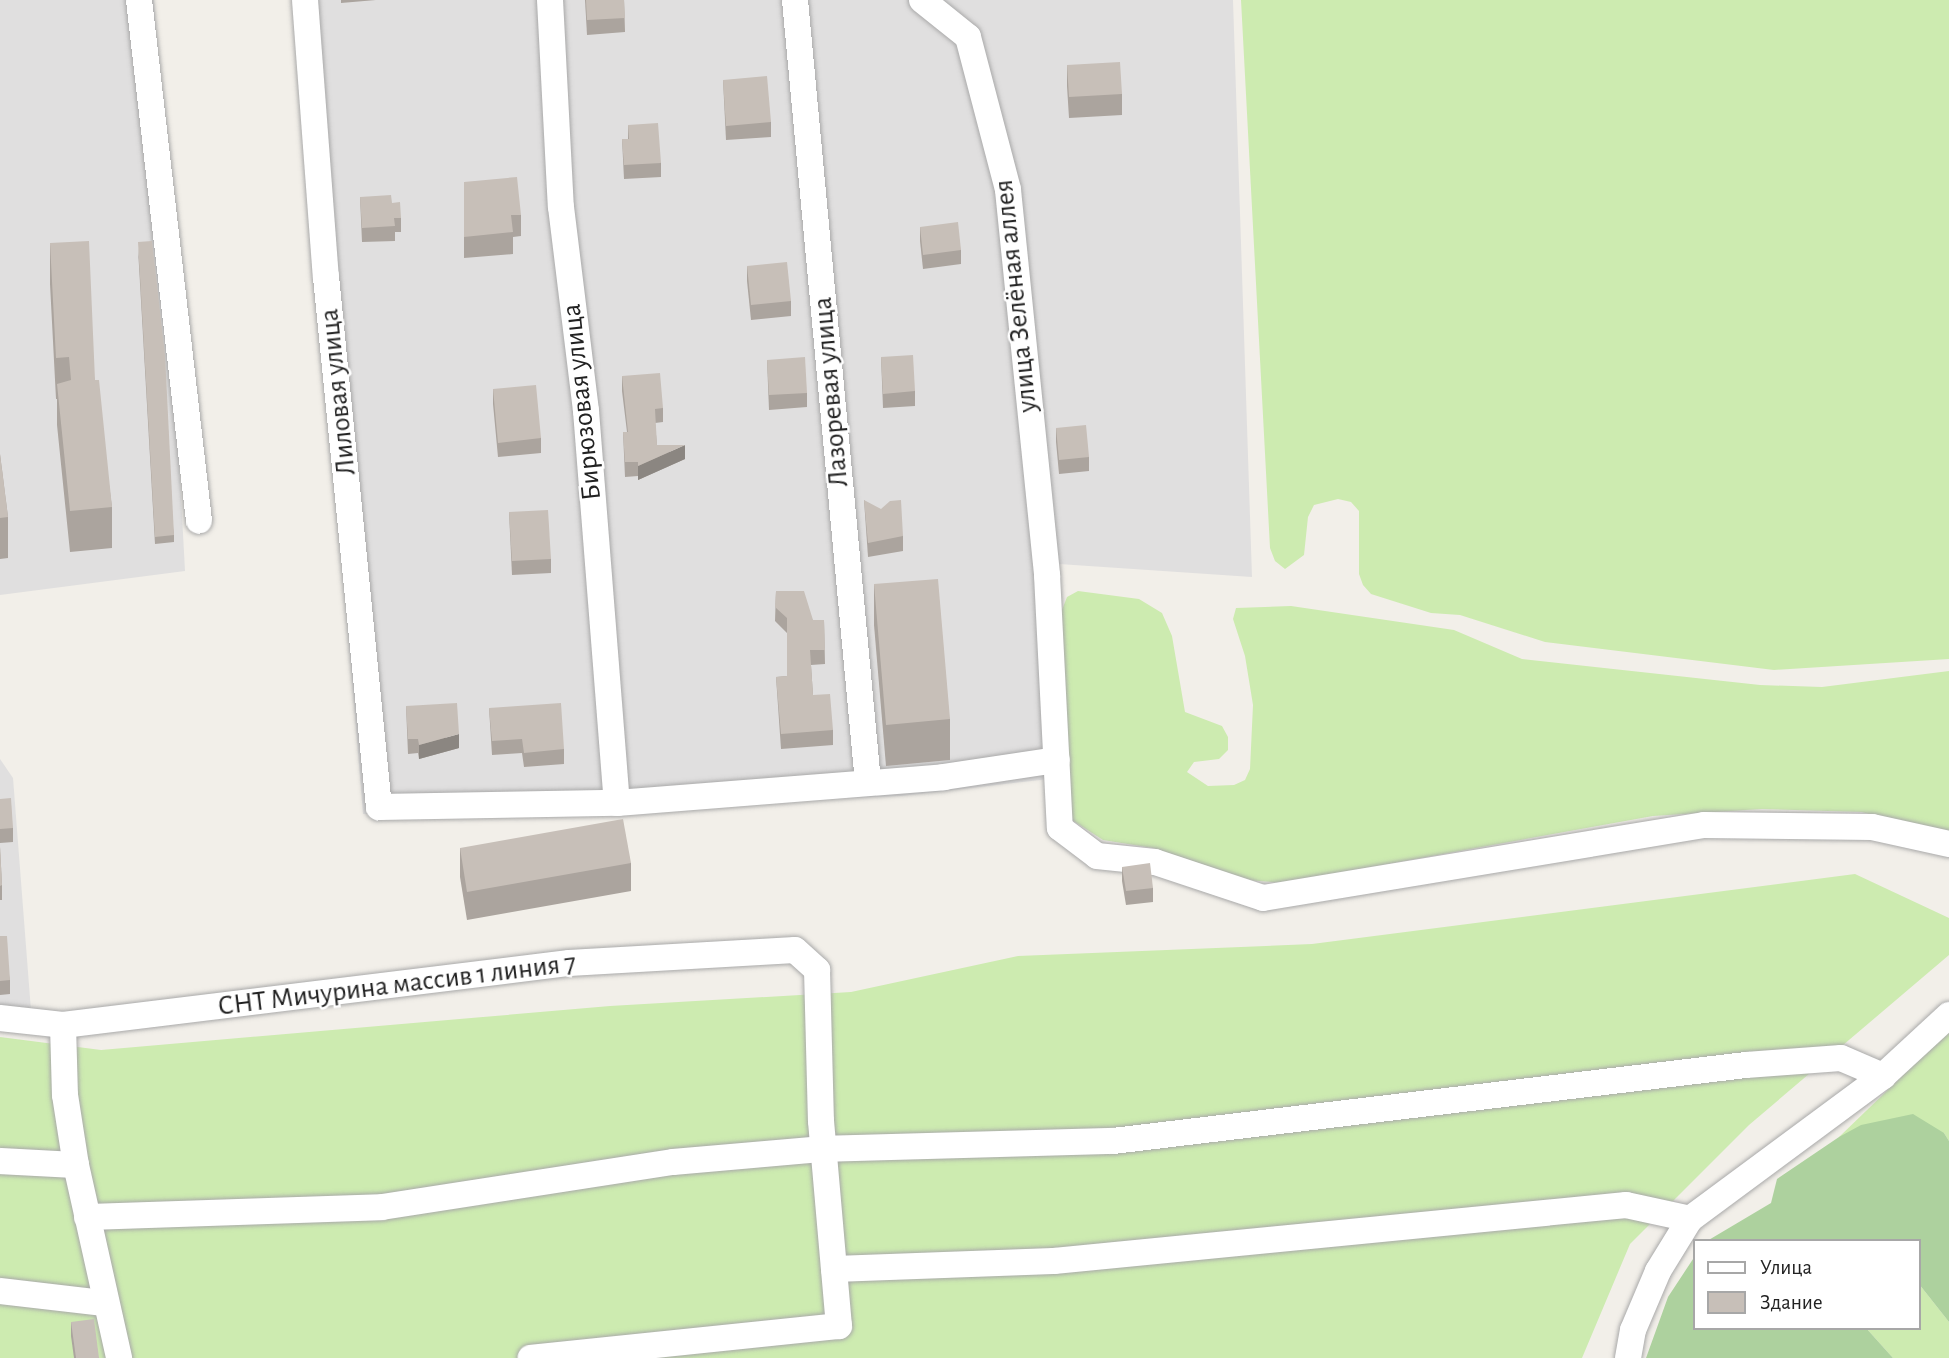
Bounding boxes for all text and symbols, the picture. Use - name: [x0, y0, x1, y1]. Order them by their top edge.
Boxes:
- street label: улица Зелёная аллея: [987, 178, 1045, 414]
- street label: Лазоревая улица: [806, 296, 856, 488]
- street label: Бирюзовая улица: [555, 302, 609, 502]
- street label: Лиловая улица: [313, 307, 363, 477]
- street label: СНТ Мичурина массив 1 линия 7: [216, 946, 578, 1024]
- legend: [1694, 1239, 1921, 1330]
- text: Улица: [1760, 1257, 1812, 1278]
- text: Здание: [1760, 1292, 1823, 1313]

